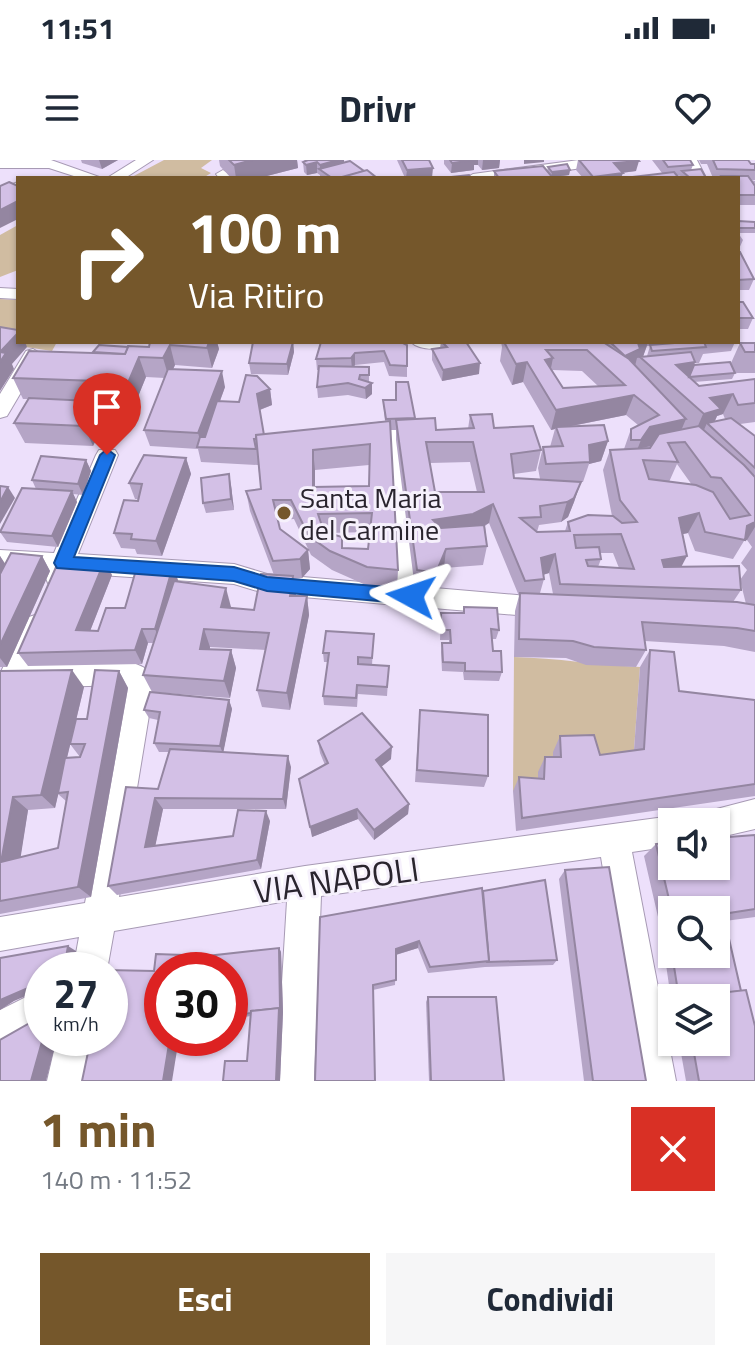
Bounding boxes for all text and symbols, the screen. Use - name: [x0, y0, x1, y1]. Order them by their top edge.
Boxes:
- text: 11:51: [40, 5, 115, 51]
- text: Drivr: [339, 81, 416, 136]
- icon: menu: [40, 86, 84, 130]
- icon: heart: [671, 86, 715, 130]
- text: 100 m: [188, 190, 341, 275]
- icon: right: [56, 208, 160, 312]
- text: Via Ritiro: [188, 267, 324, 322]
- pin: [73, 373, 141, 455]
- icon: arrive: [85, 385, 129, 429]
- place label: Santa Maria del Carmine: [300, 476, 442, 551]
- marker: Santa Maria del Carmine: [275, 504, 293, 522]
- position arrow: [369, 554, 453, 638]
- map controls: [658, 808, 730, 1056]
- button: sound: [658, 808, 730, 880]
- street label: VIA NAPOLI: [250, 842, 422, 916]
- button: search: [658, 896, 730, 968]
- speed limit sign: 30: [144, 952, 248, 1056]
- text: 27: [54, 963, 98, 1024]
- button: layers: [658, 984, 730, 1056]
- text: km/h: [53, 1008, 99, 1039]
- text: 1 min: [40, 1093, 157, 1166]
- button: close: [631, 1107, 715, 1191]
- text: 140 m · 11:52: [40, 1160, 192, 1199]
- button: Esci: [40, 1253, 370, 1345]
- button: Condividi: [386, 1253, 715, 1345]

